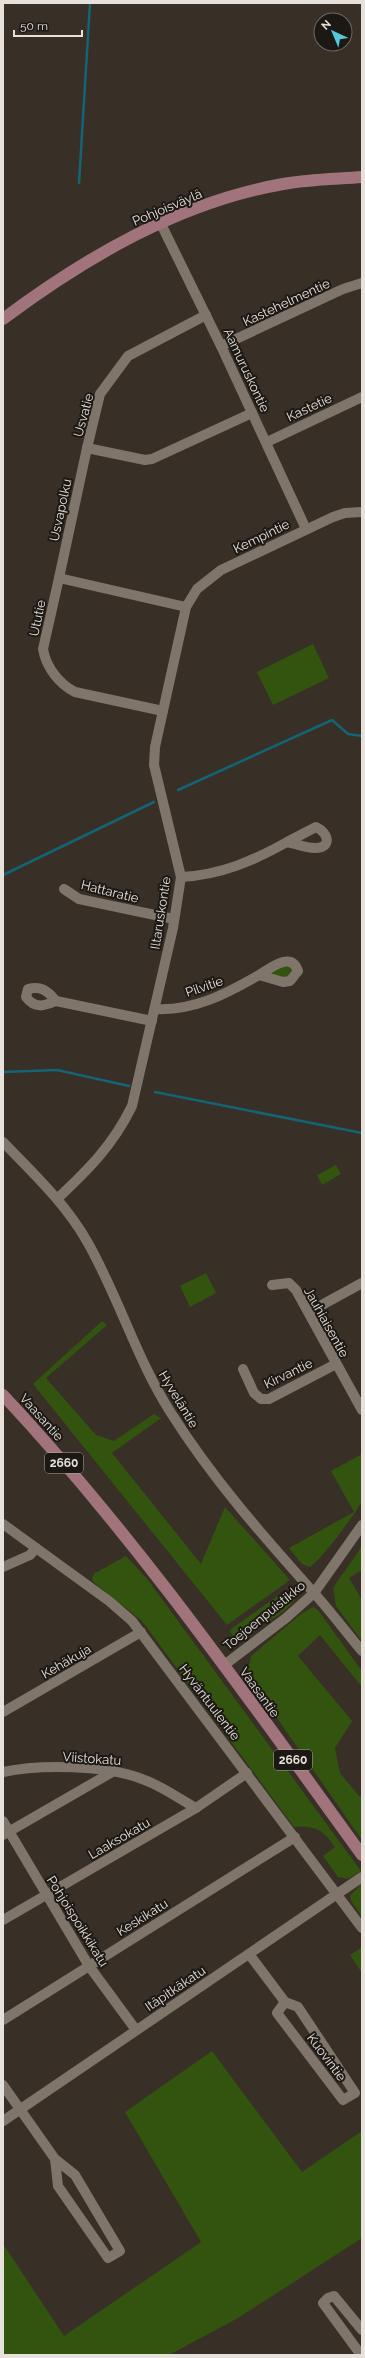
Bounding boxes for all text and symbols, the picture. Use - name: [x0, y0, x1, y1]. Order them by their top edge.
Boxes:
- scale bar: [14, 12, 82, 38]
- north arrow: [313, 12, 353, 52]
- text: N: [319, 18, 334, 33]
- text: 50 m: [20, 19, 48, 33]
- street label: Pohjoisväylä: [130, 186, 204, 229]
- street label: Kastehelmentie: [240, 276, 332, 329]
- street label: Aamuruskontie: [221, 326, 273, 415]
- street label: Kastetie: [284, 390, 335, 424]
- street label: Usvatie: [70, 391, 97, 439]
- street label: Usvapolku: [47, 477, 74, 543]
- street label: Kempintie: [231, 516, 292, 557]
- street label: Ututie: [26, 598, 49, 638]
- street label: Iltaruskontie: [147, 875, 174, 950]
- street label: Hattaratie: [80, 877, 141, 906]
- street label: Pilvitie: [183, 973, 225, 1000]
- street label: Jauhiaisentie: [301, 1285, 352, 1360]
- street label: Kirvantie: [262, 1355, 315, 1392]
- street label: Hyveläntie: [156, 1368, 202, 1431]
- street label: Vaasantie: [17, 1391, 67, 1444]
- road number: 2660: [45, 1453, 83, 1473]
- street label: Toejoenpuistikko: [220, 1578, 308, 1653]
- street label: Kehäkuja: [39, 1641, 94, 1682]
- street label: Hyväntuulentie: [176, 1661, 243, 1744]
- street label: Vaasantie: [236, 1664, 283, 1720]
- street label: Viistokatu: [62, 1749, 122, 1768]
- road number: 2660: [274, 1750, 312, 1770]
- street label: Laaksokatu: [86, 1815, 153, 1862]
- street label: Pohjoispoikkikatu: [44, 1873, 112, 1969]
- street label: Keskikatu: [114, 1896, 171, 1939]
- street label: Itäpitkäkatu: [142, 1963, 208, 2014]
- street label: Kuovintie: [304, 2031, 349, 2084]

